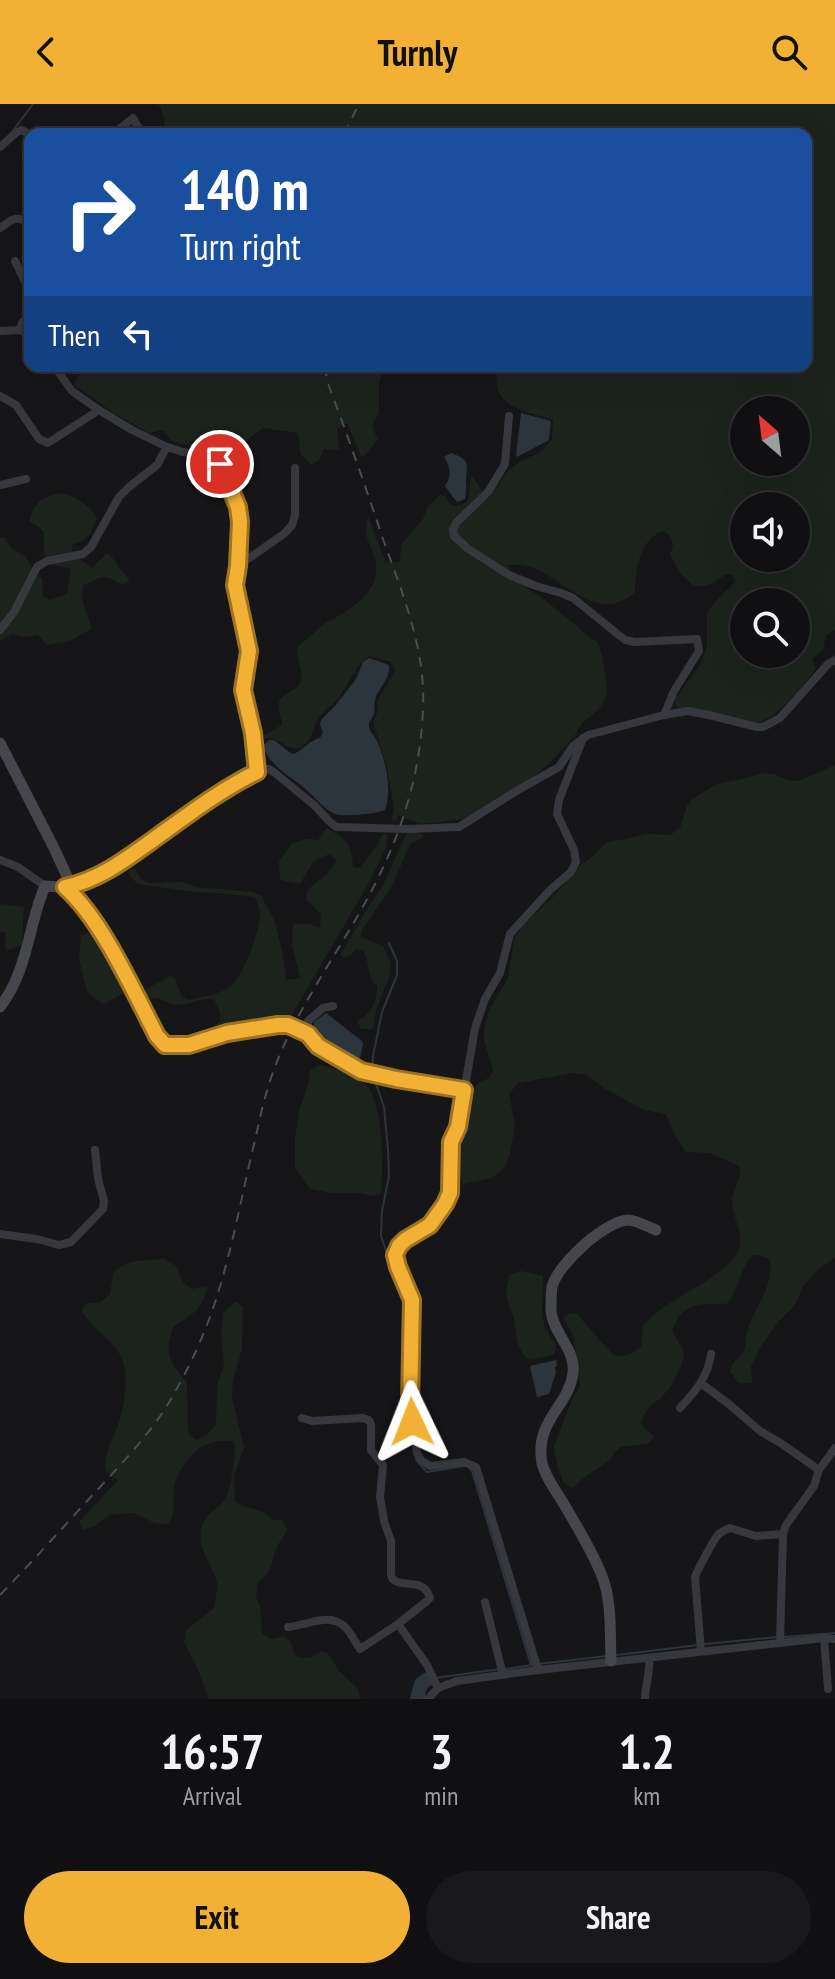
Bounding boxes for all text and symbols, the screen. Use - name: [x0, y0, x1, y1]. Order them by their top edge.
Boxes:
- text: Turnly: [378, 29, 457, 76]
- icon: back: [24, 30, 68, 74]
- icon: search: [767, 30, 811, 74]
- text: 140 m: [180, 153, 309, 225]
- icon: right: [48, 160, 152, 264]
- text: Turn right: [180, 223, 301, 270]
- icon: left: [116, 312, 160, 356]
- text: Then: [48, 315, 100, 354]
- north arrow: [730, 396, 810, 476]
- map controls: [730, 396, 810, 668]
- pin: [186, 430, 254, 498]
- icon: arrive: [198, 442, 242, 486]
- button: sound: [730, 492, 810, 572]
- button: search: [730, 588, 810, 668]
- position arrow: [370, 1380, 454, 1464]
- text: 16:57: [160, 1720, 264, 1782]
- text: 3: [430, 1720, 453, 1782]
- text: 1.2: [619, 1720, 675, 1782]
- text: Arrival: [183, 1779, 242, 1812]
- text: min: [424, 1779, 458, 1812]
- text: km: [633, 1779, 660, 1812]
- button: Exit: [24, 1871, 410, 1963]
- button: Share: [426, 1871, 811, 1963]

